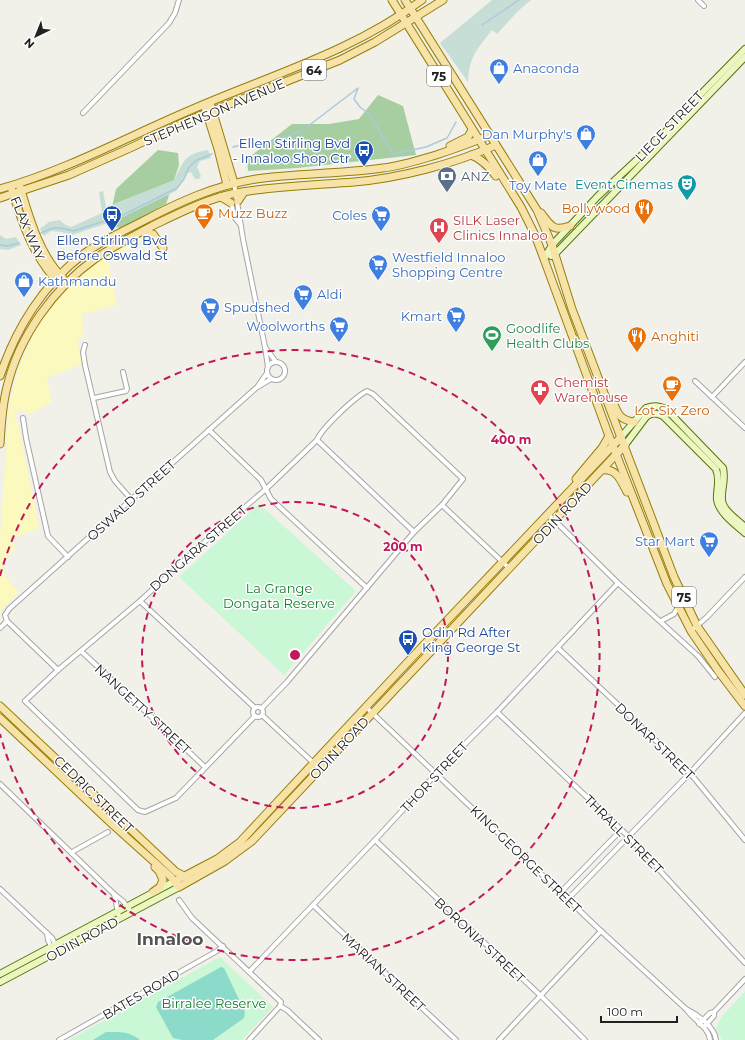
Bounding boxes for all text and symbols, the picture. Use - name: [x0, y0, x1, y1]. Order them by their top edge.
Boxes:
- north arrow: [16, 16, 56, 56]
- text: N: [21, 35, 37, 51]
- shop icon: Anaconda: [488, 57, 510, 85]
- road number: 64: [302, 60, 326, 80]
- place label: Anaconda: [513, 60, 579, 76]
- road number: 75: [427, 66, 451, 86]
- street label: STEPHENSON AVENUE: [141, 75, 287, 149]
- street label: LIEGE STREET: [631, 87, 707, 165]
- shop icon: Dan Murphy's: [575, 123, 597, 151]
- place label: Dan Murphy's: [482, 126, 572, 142]
- place label: Ellen Stirling Bvd - Innaloo Shop Ctr: [232, 135, 350, 166]
- bus stop icon: Ellen Stirling Bvd - Innaloo Shop Ctr: [353, 139, 375, 167]
- shop icon: Toy Mate: [527, 149, 549, 177]
- bank icon: ANZ: [436, 165, 458, 193]
- place label: ANZ: [461, 168, 490, 184]
- theatre icon: Event Cinemas: [676, 173, 698, 201]
- place label: Event Cinemas: [575, 176, 673, 192]
- place label: Toy Mate: [509, 177, 567, 193]
- street label: FLAX WAY: [7, 194, 49, 263]
- restaurant icon: Bollywood: [633, 197, 655, 225]
- place label: Bollywood: [562, 200, 630, 216]
- cafe icon: Muzz Buzz: [193, 202, 215, 230]
- bus stop icon: Ellen Stirling Bvd Before Oswald St: [101, 204, 123, 232]
- supermarket icon: Coles: [370, 204, 392, 232]
- place label: Muzz Buzz: [218, 205, 288, 221]
- place label: Coles: [332, 207, 367, 223]
- place label: SILK Laser Clinics Innaloo: [453, 212, 548, 243]
- hospital icon: SILK Laser Clinics Innaloo: [428, 216, 450, 244]
- place label: Ellen Stirling Bvd Before Oswald St: [56, 232, 168, 263]
- place label: Westfield Innaloo Shopping Centre: [392, 249, 505, 280]
- supermarket icon: Westfield Innaloo Shopping Centre: [367, 253, 389, 281]
- shop icon: Kathmandu: [13, 270, 35, 298]
- place label: Kathmandu: [38, 273, 117, 289]
- supermarket icon: Aldi: [292, 283, 314, 311]
- place label: Aldi: [317, 286, 342, 302]
- supermarket icon: Spudshed: [199, 296, 221, 324]
- place label: Spudshed: [224, 299, 290, 315]
- supermarket icon: Kmart: [445, 305, 467, 333]
- place label: Kmart: [401, 308, 442, 324]
- supermarket icon: Woolworths: [328, 315, 350, 343]
- place label: Woolworths: [246, 318, 325, 334]
- place label: Goodlife Health Clubs: [506, 320, 589, 351]
- sports icon: Goodlife Health Clubs: [481, 324, 503, 352]
- restaurant icon: Anghiti: [626, 325, 648, 353]
- place label: Anghiti: [651, 328, 699, 344]
- place label: Chemist Warehouse: [554, 374, 628, 405]
- cafe icon: Lot Six Zero: [661, 374, 683, 402]
- pharmacy icon: Chemist Warehouse: [529, 378, 551, 406]
- place label: Lot Six Zero: [634, 402, 710, 418]
- text: 400 m: [491, 432, 531, 447]
- street label: OSWALD STREET: [83, 456, 179, 544]
- street label: ODIN ROAD: [529, 478, 595, 548]
- street label: DONGARA STREET: [146, 501, 250, 594]
- supermarket icon: Star Mart: [698, 530, 720, 558]
- place label: Star Mart: [635, 533, 695, 549]
- text: 200 m: [383, 539, 423, 554]
- park label: La Grange Dongata Reserve: [223, 580, 335, 611]
- road number: 75: [672, 587, 696, 607]
- place label: Odin Rd After King George St: [422, 624, 520, 655]
- bus stop icon: Odin Rd After King George St: [397, 628, 419, 656]
- centre of rings: [288, 648, 302, 662]
- street label: NANGETTY STREET: [92, 660, 195, 758]
- street label: DONAR STREET: [612, 699, 698, 783]
- street label: ODIN ROAD: [306, 713, 372, 783]
- street label: THOR STREET: [397, 738, 471, 816]
- street label: CEDRIC STREET: [51, 752, 137, 836]
- street label: THRALL STREET: [581, 791, 667, 877]
- street label: KING GEORGE STREET: [467, 802, 585, 917]
- street label: BORONIA STREET: [431, 894, 529, 986]
- street label: ODIN ROAD: [43, 913, 121, 965]
- district label: Innaloo: [137, 929, 203, 949]
- street label: MARIAN STREET: [339, 929, 429, 1015]
- street label: BATES ROAD: [100, 965, 183, 1023]
- park label: Birralee Reserve: [162, 995, 267, 1011]
- scale bar: [601, 998, 677, 1024]
- text: 100 m: [607, 1004, 643, 1019]

